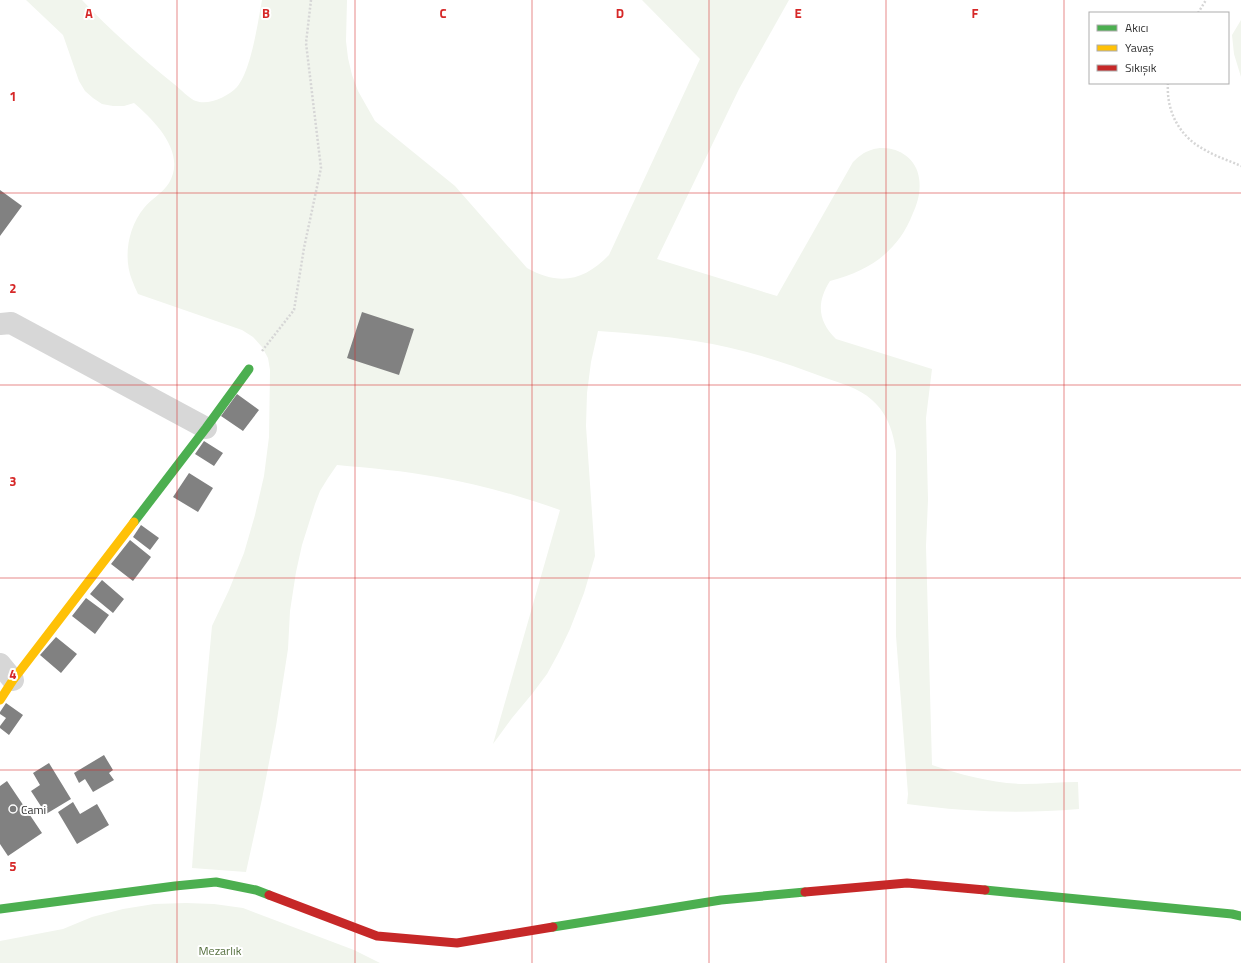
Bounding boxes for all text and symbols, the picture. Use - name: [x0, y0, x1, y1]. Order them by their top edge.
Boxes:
- text: A: [85, 3, 93, 23]
- text: B: [262, 3, 270, 23]
- text: C: [439, 3, 447, 23]
- text: D: [616, 3, 624, 23]
- text: E: [794, 3, 802, 23]
- text: F: [972, 3, 979, 23]
- legend: [1089, 12, 1229, 84]
- text: Akıcı: [1125, 18, 1148, 37]
- text: Yavaş: [1125, 38, 1154, 57]
- text: Sıkışık: [1125, 58, 1157, 77]
- text: 1: [9, 86, 17, 106]
- text: 2: [9, 278, 17, 298]
- text: 3: [9, 471, 17, 491]
- text: 4: [9, 664, 17, 684]
- place label: Cami: [21, 800, 46, 819]
- marker: Cami: [8, 804, 18, 814]
- text: 5: [9, 856, 17, 876]
- park label: Mezarlık: [199, 941, 242, 960]

